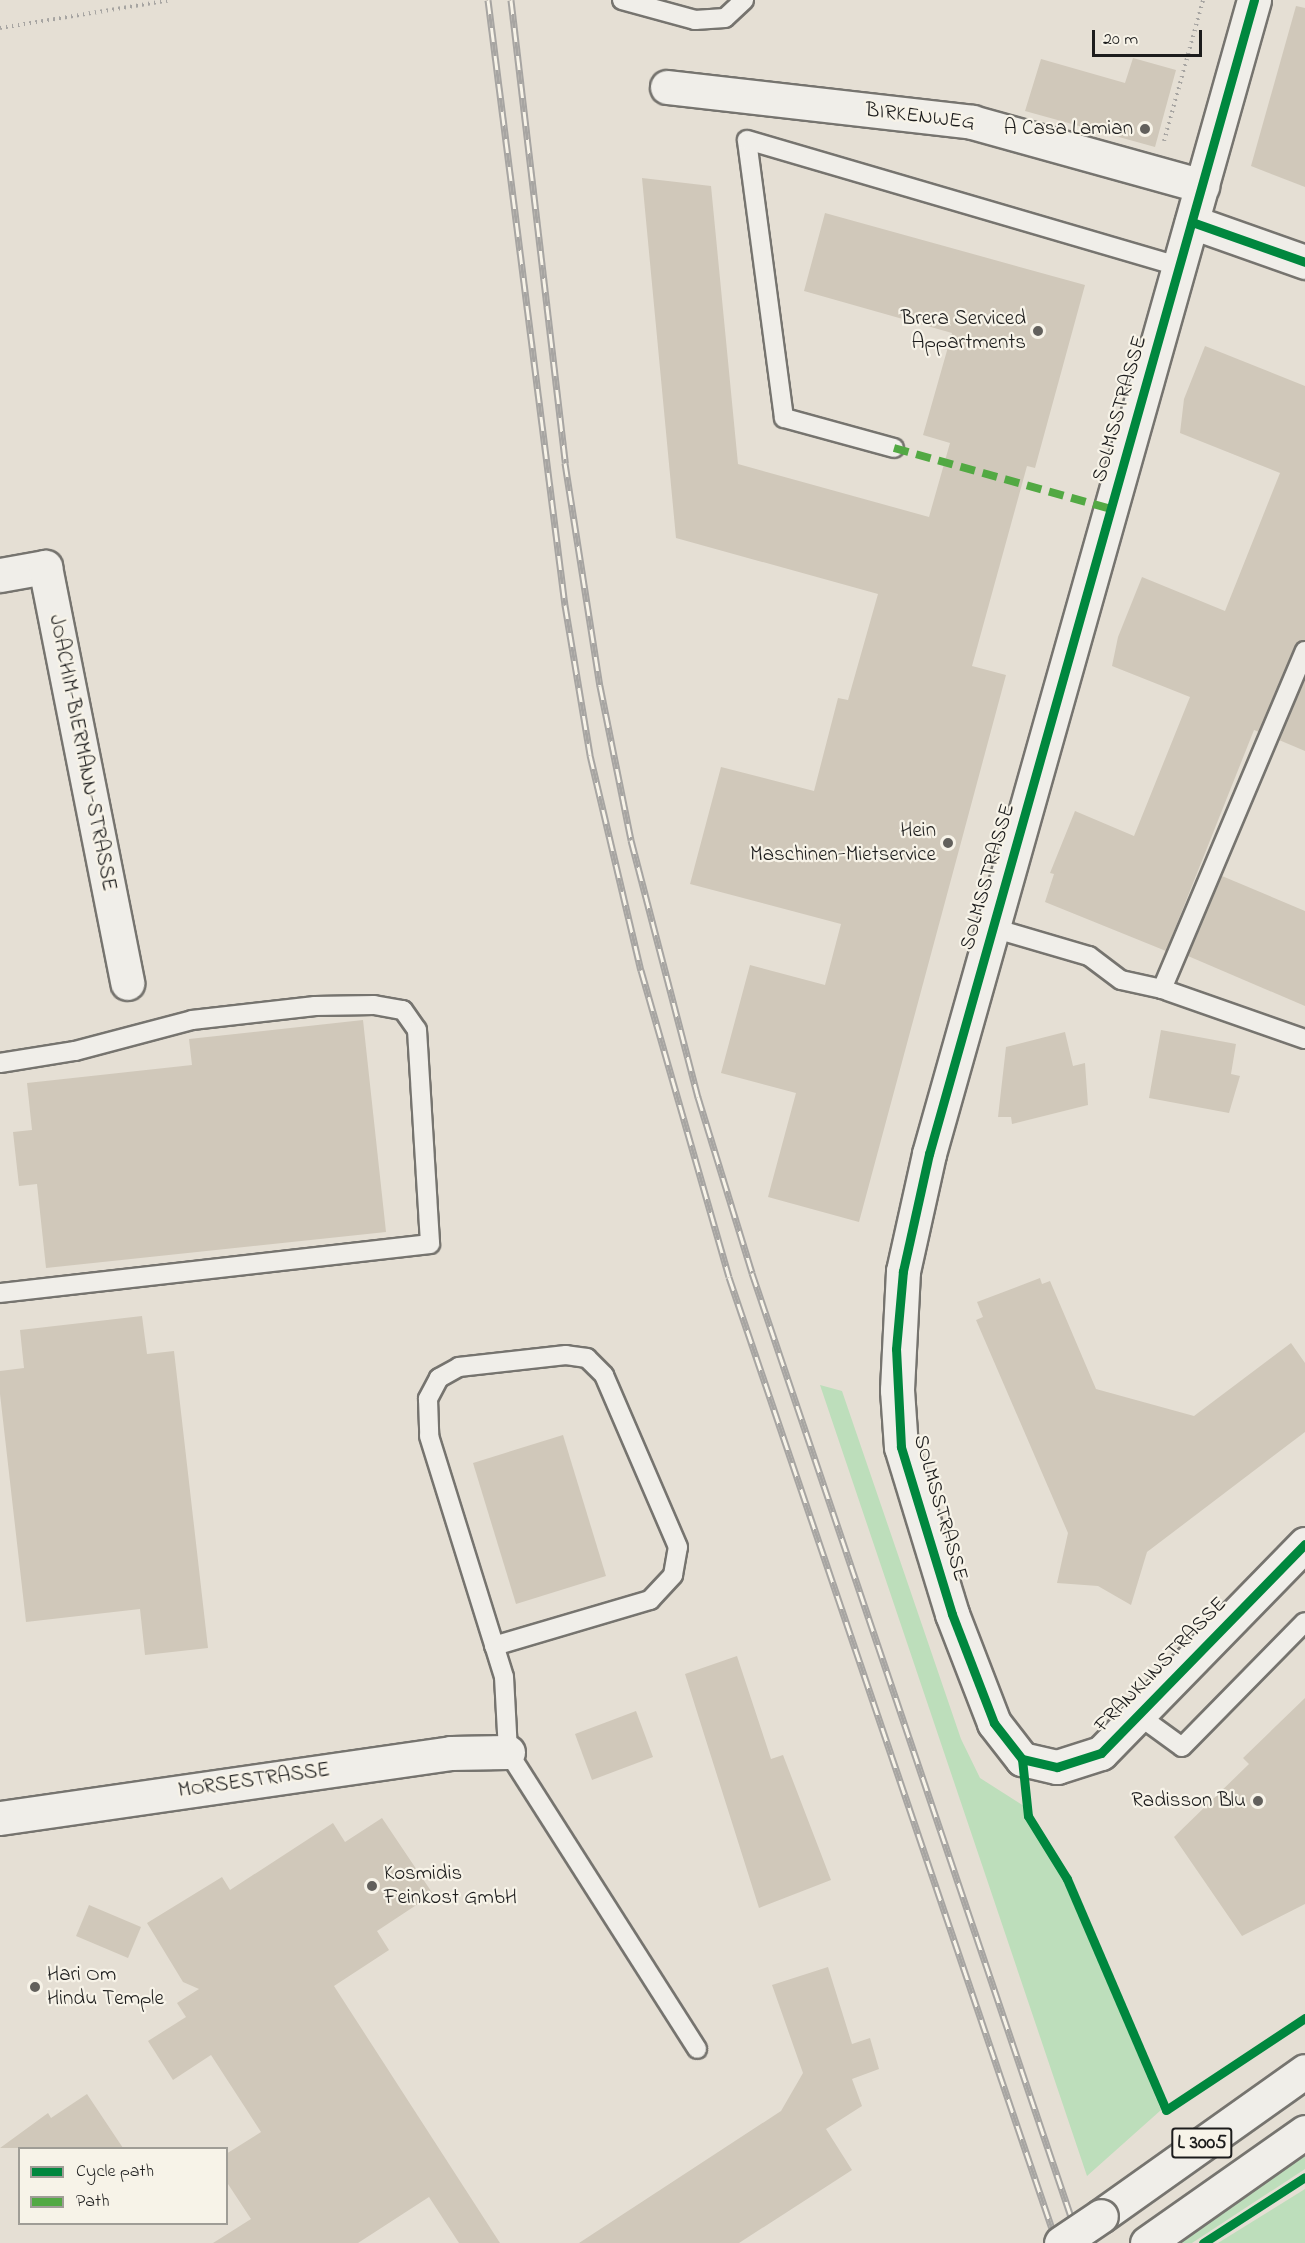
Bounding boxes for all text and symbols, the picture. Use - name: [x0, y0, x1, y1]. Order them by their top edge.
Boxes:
- scale bar: [1095, 18, 1204, 56]
- text: 20 m: [1103, 27, 1138, 53]
- street label: BIRKENWEG: [864, 98, 976, 136]
- place label: A Casa Lamian: [1004, 116, 1133, 142]
- marker: A Casa Lamian: [1138, 122, 1152, 136]
- place label: Brera Serviced Appartments: [901, 306, 1026, 356]
- marker: Brera Serviced Appartments: [1031, 324, 1045, 338]
- street label: SOLMSSTRASSE: [1087, 333, 1153, 485]
- street label: JOACHIM-BIERMANN-STRASSE: [43, 613, 121, 893]
- street label: SOLMSSTRASSE: [955, 801, 1021, 953]
- place label: Hein Maschinen-Mietservice: [750, 818, 936, 868]
- marker: Hein Maschinen-Mietservice: [941, 836, 955, 850]
- street label: SOLMSSTRASSE: [907, 1432, 973, 1584]
- street label: FRANKLINSTRASSE: [1090, 1592, 1232, 1738]
- street label: MORSESTRASSE: [177, 1758, 331, 1804]
- place label: Radisson Blu: [1131, 1788, 1246, 1814]
- marker: Radisson Blu: [1251, 1794, 1265, 1808]
- place label: Kosmidis Feinkost GmbH: [384, 1861, 517, 1911]
- marker: Kosmidis Feinkost GmbH: [365, 1879, 379, 1893]
- place label: Hari Om Hindu Temple: [47, 1962, 164, 2012]
- marker: Hari Om Hindu Temple: [28, 1980, 42, 1994]
- road number: L 3005: [1170, 2126, 1234, 2160]
- legend: [18, 2147, 228, 2225]
- text: Cycle path: [76, 2159, 154, 2185]
- text: Path: [76, 2189, 110, 2215]

